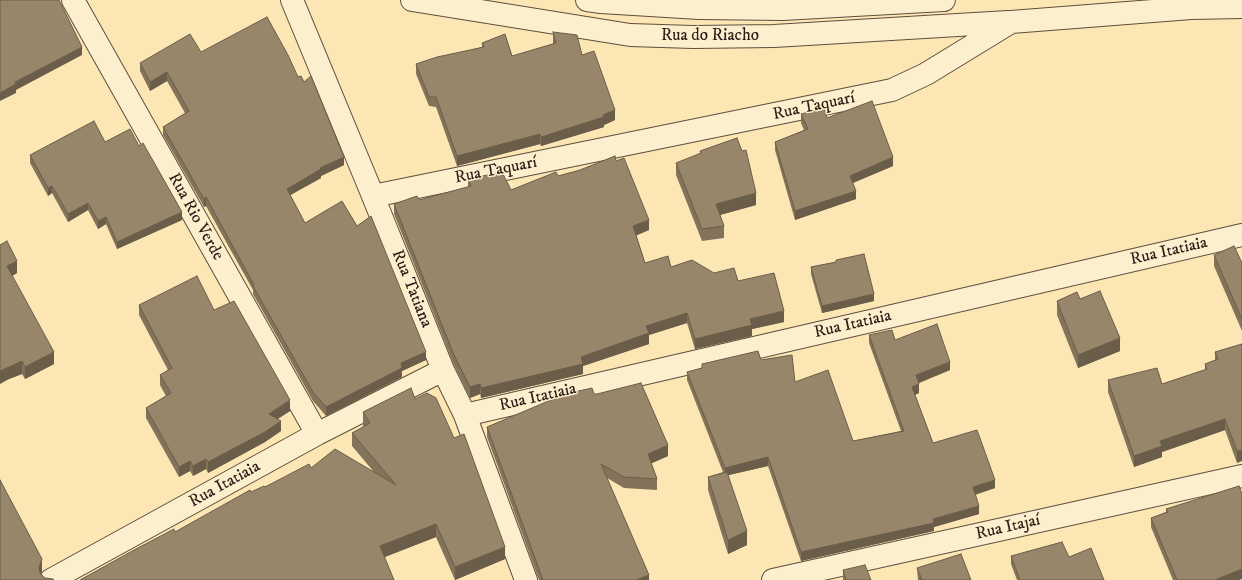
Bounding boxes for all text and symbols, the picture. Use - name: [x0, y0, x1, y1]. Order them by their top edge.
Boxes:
- street label: Rua do Riacho: [661, 26, 759, 46]
- street label: Rua Taquarí: [771, 88, 857, 126]
- street label: Rua Taquarí: [453, 153, 539, 189]
- street label: Rua Rio Verde: [163, 170, 227, 264]
- street label: Rua Itatiaia: [1128, 233, 1210, 271]
- street label: Rua Tatiana: [386, 247, 436, 331]
- street label: Rua Itatiaia: [812, 306, 894, 344]
- street label: Rua Itatiaia: [497, 379, 579, 417]
- street label: Rua Itatiaia: [186, 457, 264, 513]
- street label: Rua Itajaí: [974, 511, 1042, 545]

